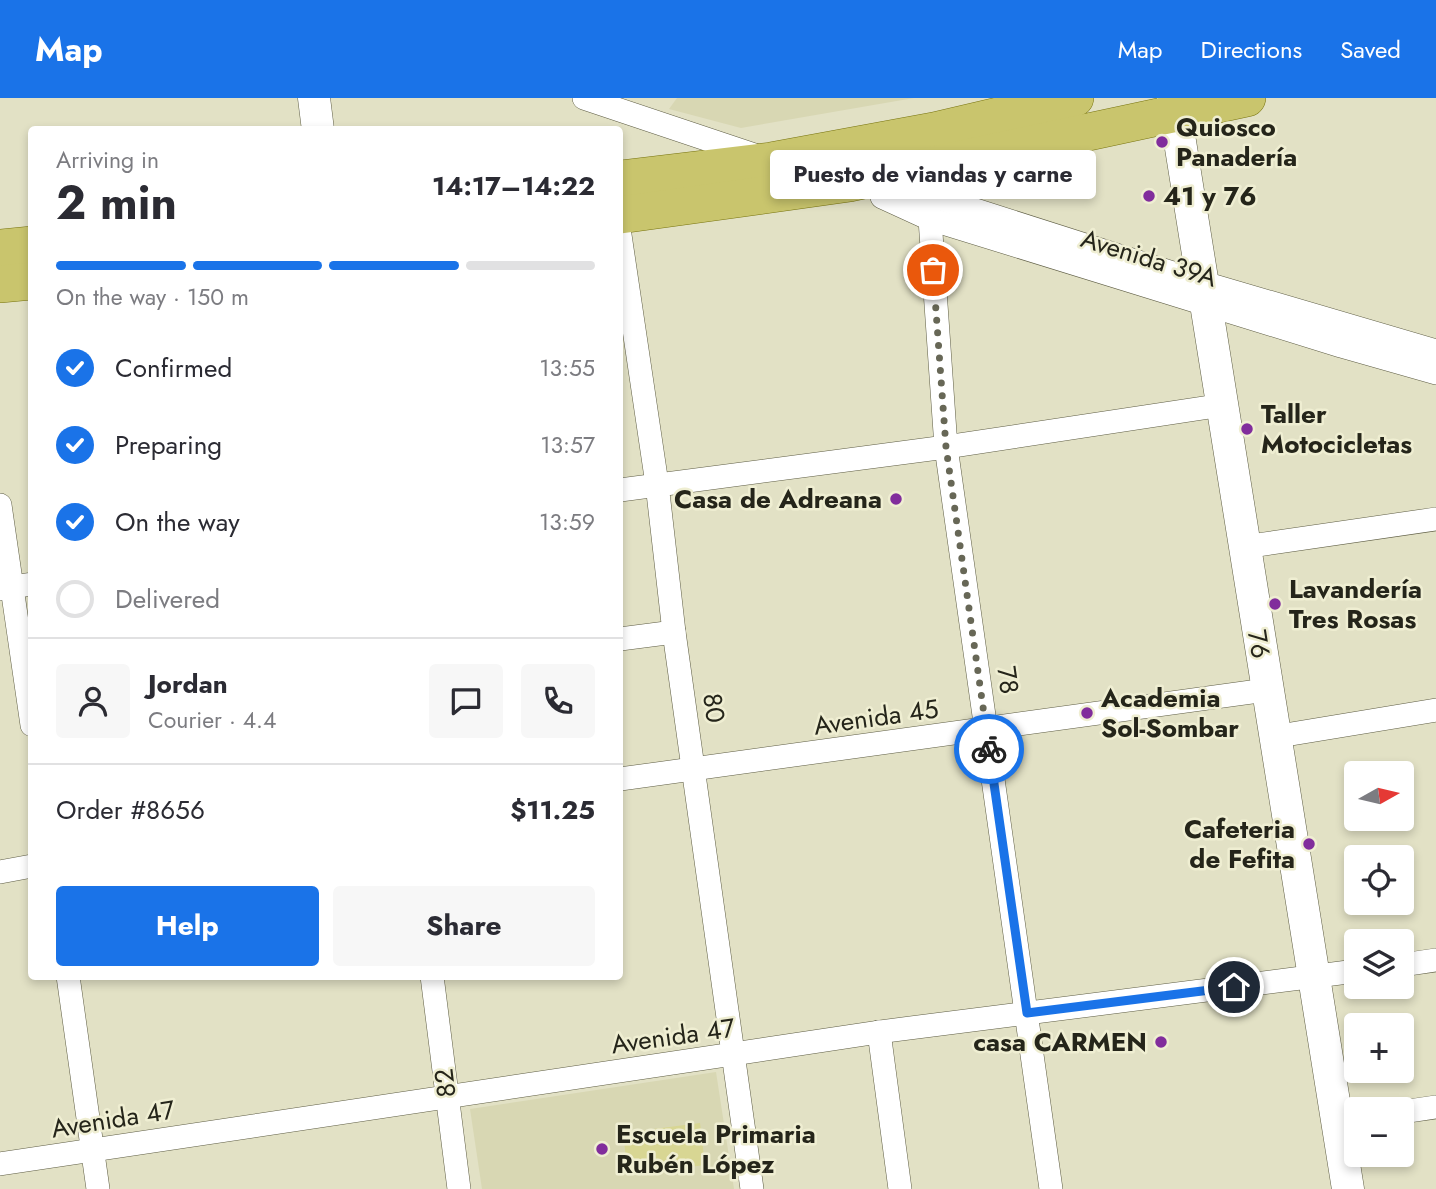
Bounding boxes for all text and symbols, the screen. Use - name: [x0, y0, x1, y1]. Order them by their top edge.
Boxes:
- text: Map: [35, 26, 103, 73]
- text: Map: [1118, 32, 1163, 67]
- text: Directions: [1201, 32, 1302, 67]
- text: Saved: [1340, 32, 1401, 67]
- place label: Quiosco Panadería: [1176, 108, 1297, 176]
- marker: Quiosco Panadería: [1154, 134, 1170, 150]
- text: Arriving in: [56, 143, 159, 177]
- callout: Puesto de viandas y carne: [770, 151, 1096, 200]
- text: Puesto de viandas y carne: [793, 157, 1073, 191]
- text: 14:17–14:22: [432, 167, 595, 205]
- text: 2 min: [56, 170, 177, 236]
- place label: 41 y 76: [1163, 177, 1257, 215]
- marker: 41 y 76: [1141, 188, 1157, 204]
- street label: Avenida 39A: [1076, 219, 1222, 297]
- pin: [903, 240, 963, 300]
- icon: bag: [914, 251, 952, 289]
- text: On the way · 150 m: [56, 280, 249, 314]
- icon: check: [56, 349, 94, 387]
- text: Confirmed: [115, 349, 232, 387]
- text: 13:55: [539, 351, 595, 385]
- place label: Taller Motocicletas: [1261, 395, 1412, 463]
- marker: Taller Motocicletas: [1239, 421, 1255, 437]
- icon: check: [56, 426, 94, 464]
- text: Preparing: [115, 426, 222, 464]
- text: 13:57: [540, 428, 595, 462]
- place label: Casa de Adreana: [674, 480, 882, 518]
- marker: Casa de Adreana: [888, 491, 904, 507]
- icon: check: [56, 503, 94, 541]
- text: On the way: [115, 503, 240, 541]
- text: 13:59: [539, 505, 595, 539]
- place label: Lavandería Tres Rosas: [1289, 570, 1422, 638]
- text: Delivered: [115, 580, 220, 618]
- marker: Lavandería Tres Rosas: [1267, 596, 1283, 612]
- street label: 76: [1238, 627, 1280, 661]
- button: person: [56, 664, 130, 738]
- button: chat: [429, 664, 503, 738]
- button: phone: [521, 664, 595, 738]
- street label: 78: [987, 664, 1029, 696]
- text: Jordan: [148, 665, 228, 703]
- place label: Academia Sol-Sombar: [1100, 679, 1239, 747]
- street label: Avenida 45: [811, 689, 941, 745]
- street label: 80: [693, 691, 735, 725]
- text: Courier · 4.4: [148, 703, 276, 737]
- marker: Academia Sol-Sombar: [1079, 705, 1095, 721]
- courier: [954, 714, 1024, 784]
- icon: bike: [970, 730, 1008, 768]
- north arrow: [1344, 761, 1414, 831]
- map controls: [1344, 761, 1414, 1167]
- text: Order #8656: [56, 791, 205, 829]
- text: $11.25: [510, 791, 595, 829]
- place label: Cafeteria de Fefita: [1184, 810, 1295, 878]
- marker: Cafeteria de Fefita: [1301, 836, 1317, 852]
- button: locate: [1344, 845, 1414, 915]
- button: Help: [56, 886, 319, 966]
- button: Share: [333, 886, 595, 966]
- button: layers: [1344, 929, 1414, 999]
- pin: [1204, 957, 1264, 1017]
- icon: home: [1215, 968, 1253, 1006]
- street label: Avenida 47: [609, 1008, 738, 1063]
- button: +: [1344, 1013, 1414, 1083]
- place label: casa CARMEN: [973, 1023, 1147, 1061]
- marker: casa CARMEN: [1153, 1034, 1169, 1050]
- street label: 82: [424, 1066, 466, 1100]
- street label: Avenida 47: [48, 1090, 178, 1148]
- button: −: [1344, 1097, 1414, 1167]
- place label: Escuela Primaria Rubén López: [616, 1115, 816, 1183]
- marker: Escuela Primaria Rubén López: [594, 1141, 610, 1157]

